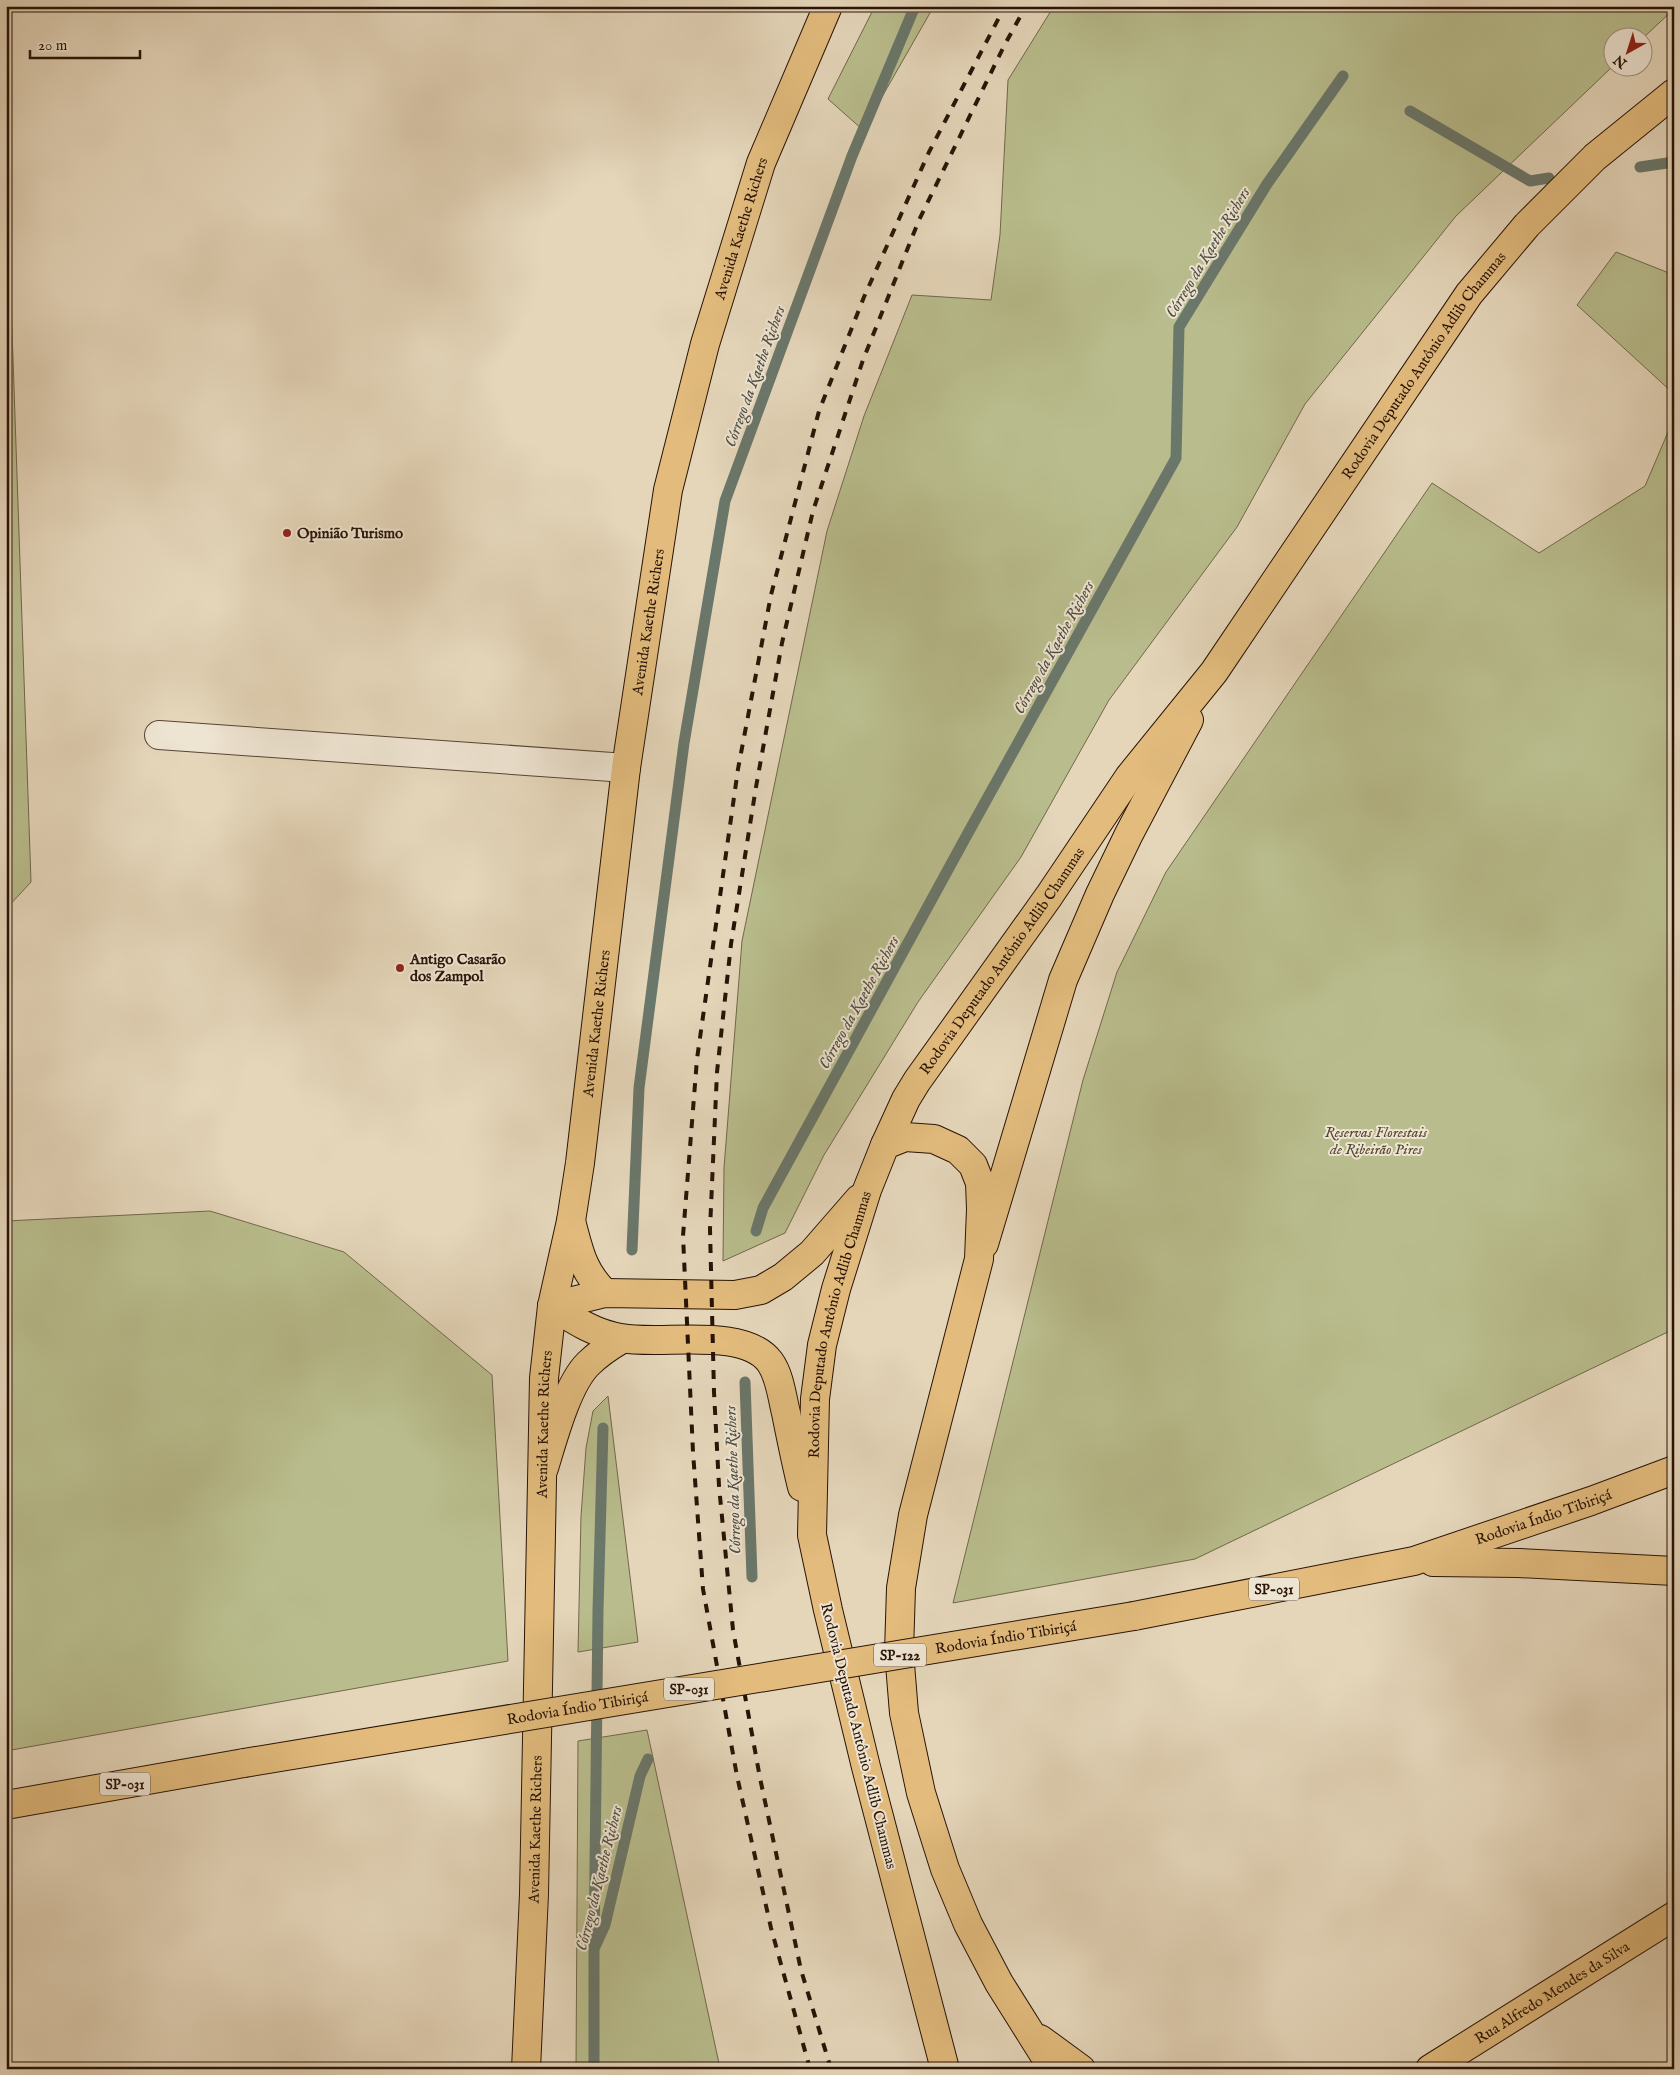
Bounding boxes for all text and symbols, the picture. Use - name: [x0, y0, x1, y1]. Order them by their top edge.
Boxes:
- scale bar: [30, 28, 140, 60]
- north arrow: [1602, 28, 1652, 78]
- text: 20 m: [38, 36, 68, 55]
- text: N: [1610, 51, 1632, 73]
- street label: Avenida Kaethe Richers: [710, 154, 772, 303]
- water label: Córrego da Kaethe Richers: [1162, 184, 1256, 322]
- street label: Rodovia Deputado Antônio Adlib Chammas: [1338, 248, 1510, 483]
- water label: Córrego da Kaethe Richers: [721, 303, 791, 450]
- place label: Opinião Turismo: [297, 524, 403, 543]
- marker: Opinião Turismo: [281, 527, 293, 539]
- street label: Avenida Kaethe Richers: [628, 547, 669, 697]
- water label: Córrego da Kaethe Richers: [1010, 578, 1100, 718]
- street label: Rodovia Deputado Antônio Adlib Chammas: [916, 844, 1089, 1078]
- water label: Córrego da Kaethe Richers: [815, 933, 905, 1073]
- street label: Avenida Kaethe Richers: [579, 949, 615, 1099]
- place label: Antigo Casarão dos Zampol: [409, 950, 506, 986]
- marker: Antigo Casarão dos Zampol: [394, 962, 406, 974]
- park label: Reservas Florestais de Ribeirão Pires: [1325, 1123, 1428, 1159]
- street label: Rodovia Deputado Antônio Adlib Chammas: [805, 1189, 876, 1459]
- street label: Avenida Kaethe Richers: [533, 1349, 557, 1499]
- water label: Córrego da Kaethe Richers: [721, 1405, 747, 1555]
- street label: Rodovia Índio Tibiriçá: [1473, 1485, 1615, 1550]
- road number: SP-031: [1249, 1578, 1299, 1600]
- street label: Rodovia Deputado Antônio Adlib Chammas: [816, 1601, 901, 1871]
- street label: Rodovia Índio Tibiriçá: [934, 1617, 1078, 1659]
- road number: SP-122: [874, 1644, 926, 1666]
- road number: SP-031: [664, 1678, 714, 1700]
- street label: Rodovia Índio Tibiriçá: [506, 1687, 650, 1729]
- street label: Avenida Kaethe Richers: [525, 1755, 547, 1905]
- road number: SP-031: [100, 1772, 150, 1796]
- water label: Córrego da Kaethe Richers: [572, 1803, 628, 1953]
- street label: Rua Alfredo Mendes da Silva: [1471, 1937, 1634, 2049]

